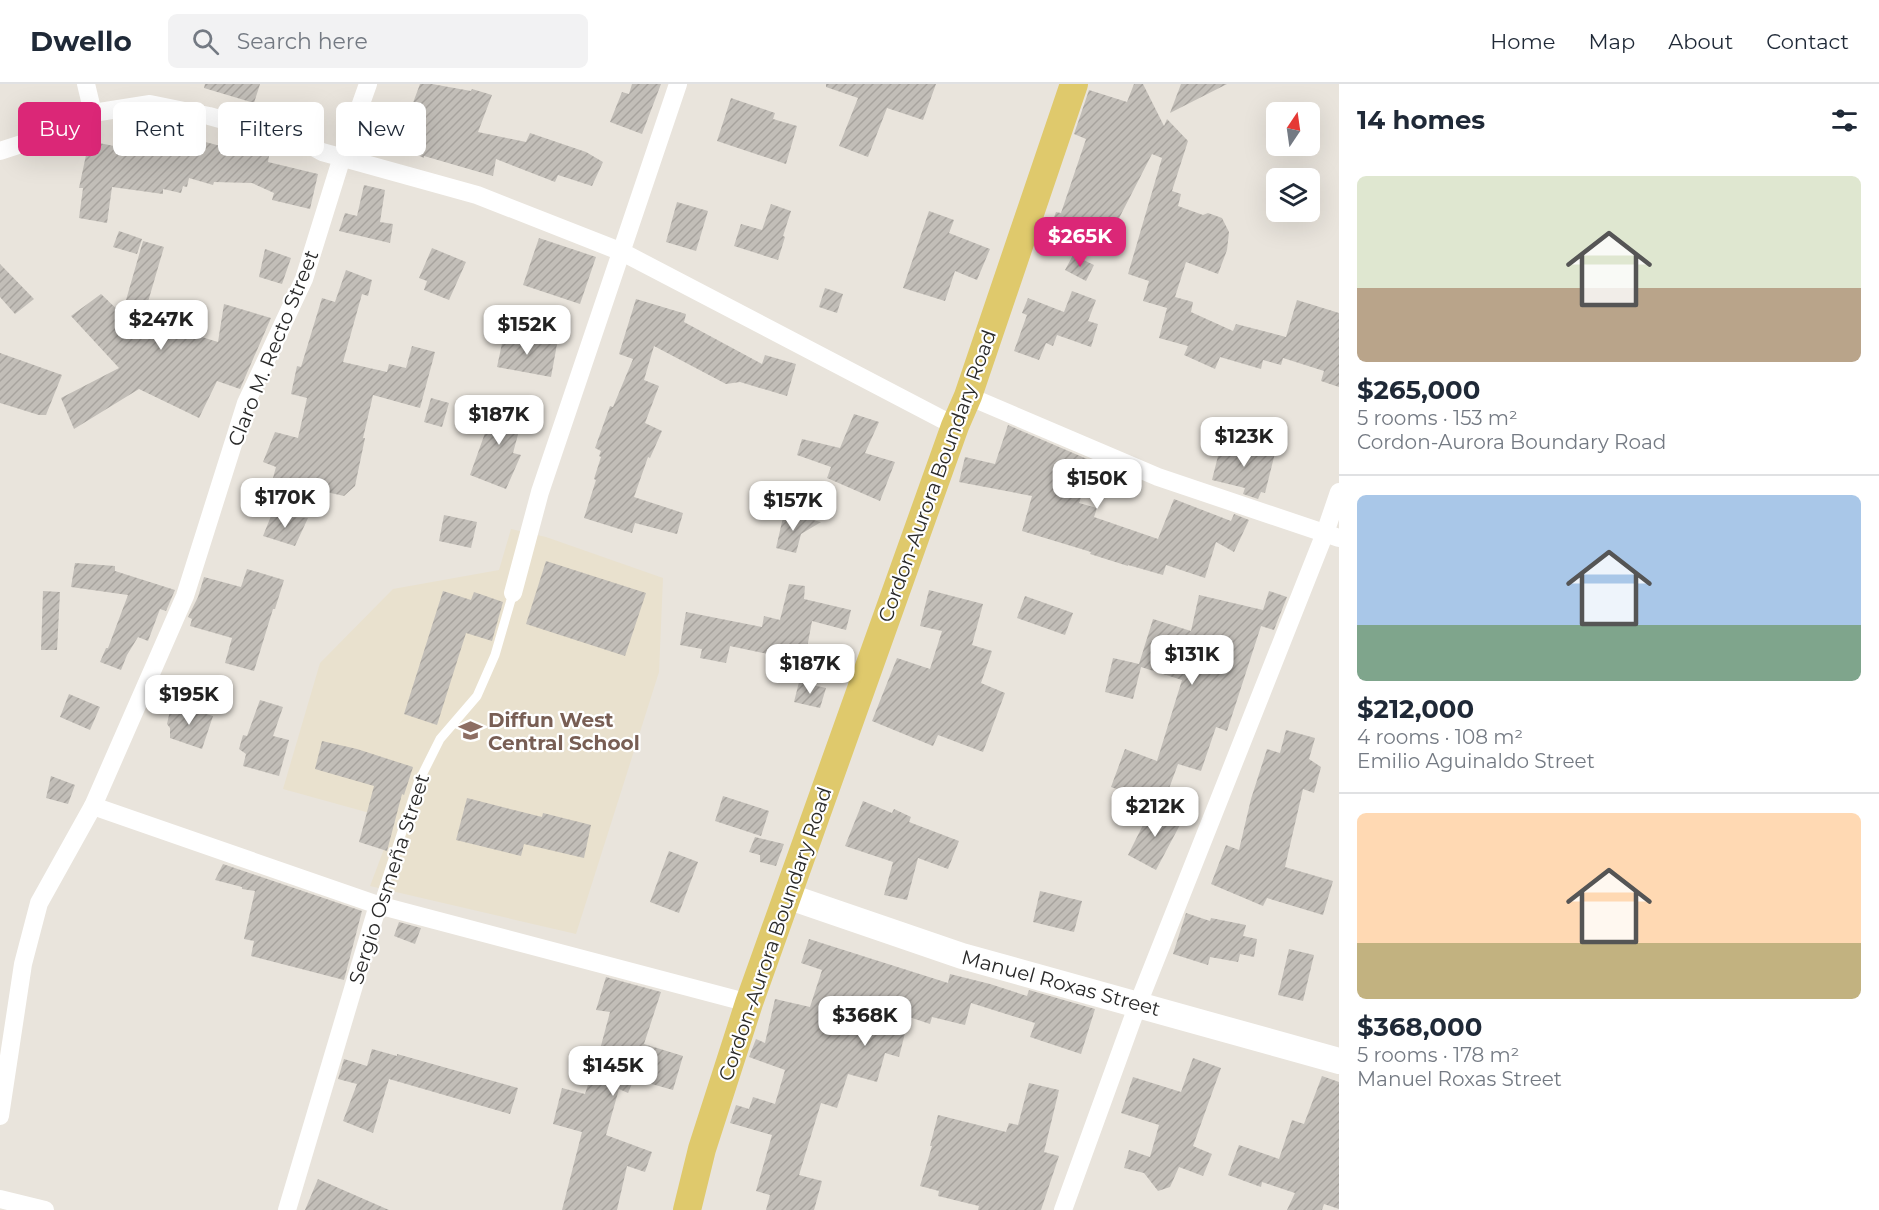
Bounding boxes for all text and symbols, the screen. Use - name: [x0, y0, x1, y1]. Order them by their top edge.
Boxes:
- search box: [168, 14, 588, 68]
- text: Dwello: [30, 24, 132, 58]
- icon: search: [189, 25, 222, 58]
- text: Search here: [237, 28, 368, 55]
- text: Home: [1490, 29, 1555, 54]
- text: Map: [1588, 29, 1635, 54]
- text: About: [1668, 29, 1733, 54]
- text: Contact: [1766, 29, 1849, 54]
- chip: Buy: [18, 102, 101, 156]
- chip: Rent: [113, 102, 206, 156]
- chip: Filters: [218, 102, 324, 156]
- chip: New: [336, 102, 426, 156]
- north arrow: [1266, 102, 1320, 156]
- map controls: [1266, 102, 1320, 222]
- text: 14 homes: [1357, 104, 1485, 136]
- icon: filters: [1828, 104, 1861, 137]
- button: layers: [1266, 168, 1320, 222]
- icon: home: [1555, 215, 1663, 323]
- pin: $265K: [1038, 217, 1122, 268]
- text: $265K: [1048, 224, 1112, 248]
- street label: Claro M. Recto Street: [223, 246, 323, 450]
- pin: $247K: [119, 300, 203, 351]
- pin: $152K: [485, 305, 569, 356]
- text: $247K: [129, 307, 193, 331]
- text: $152K: [498, 312, 556, 336]
- street label: Cordon-Aurora Boundary Road: [873, 327, 1001, 625]
- text: $265,000: [1357, 374, 1480, 406]
- pin: $187K: [457, 395, 541, 446]
- text: $187K: [469, 402, 529, 426]
- text: 5 rooms · 153 m²: [1357, 406, 1518, 430]
- pin: $123K: [1202, 417, 1286, 468]
- text: $123K: [1215, 424, 1273, 448]
- text: Cordon-Aurora Boundary Road: [1357, 430, 1666, 454]
- pin: $150K: [1055, 459, 1139, 510]
- text: $150K: [1067, 466, 1127, 490]
- pin: $170K: [243, 478, 327, 529]
- pin: $157K: [751, 481, 835, 532]
- text: $170K: [255, 485, 315, 509]
- text: $157K: [763, 488, 823, 512]
- icon: home: [1555, 534, 1663, 642]
- pin: $131K: [1150, 635, 1234, 686]
- text: $131K: [1165, 642, 1219, 666]
- pin: $187K: [768, 644, 852, 695]
- text: $187K: [780, 651, 840, 675]
- pin: $195K: [147, 675, 231, 726]
- text: $195K: [159, 682, 219, 706]
- text: $212,000: [1357, 693, 1474, 725]
- place label: Diffun West Central School: [488, 708, 640, 755]
- school or university icon: Diffun West Central School: [457, 718, 483, 744]
- text: 4 rooms · 108 m²: [1357, 725, 1523, 749]
- text: Emilio Aguinaldo Street: [1357, 749, 1595, 773]
- street label: Sergio Osmeña Street: [344, 771, 434, 987]
- street label: Cordon-Aurora Boundary Road: [713, 784, 837, 1084]
- pin: $212K: [1113, 787, 1197, 838]
- text: $212K: [1126, 794, 1185, 818]
- icon: home: [1555, 852, 1663, 960]
- street label: Manuel Roxas Street: [959, 945, 1163, 1021]
- pin: $368K: [823, 996, 907, 1047]
- text: $368K: [832, 1003, 898, 1027]
- text: $368,000: [1357, 1011, 1482, 1043]
- text: 5 rooms · 178 m²: [1357, 1043, 1519, 1067]
- pin: $145K: [571, 1046, 655, 1097]
- text: $145K: [583, 1053, 643, 1077]
- text: Manuel Roxas Street: [1357, 1067, 1562, 1091]

